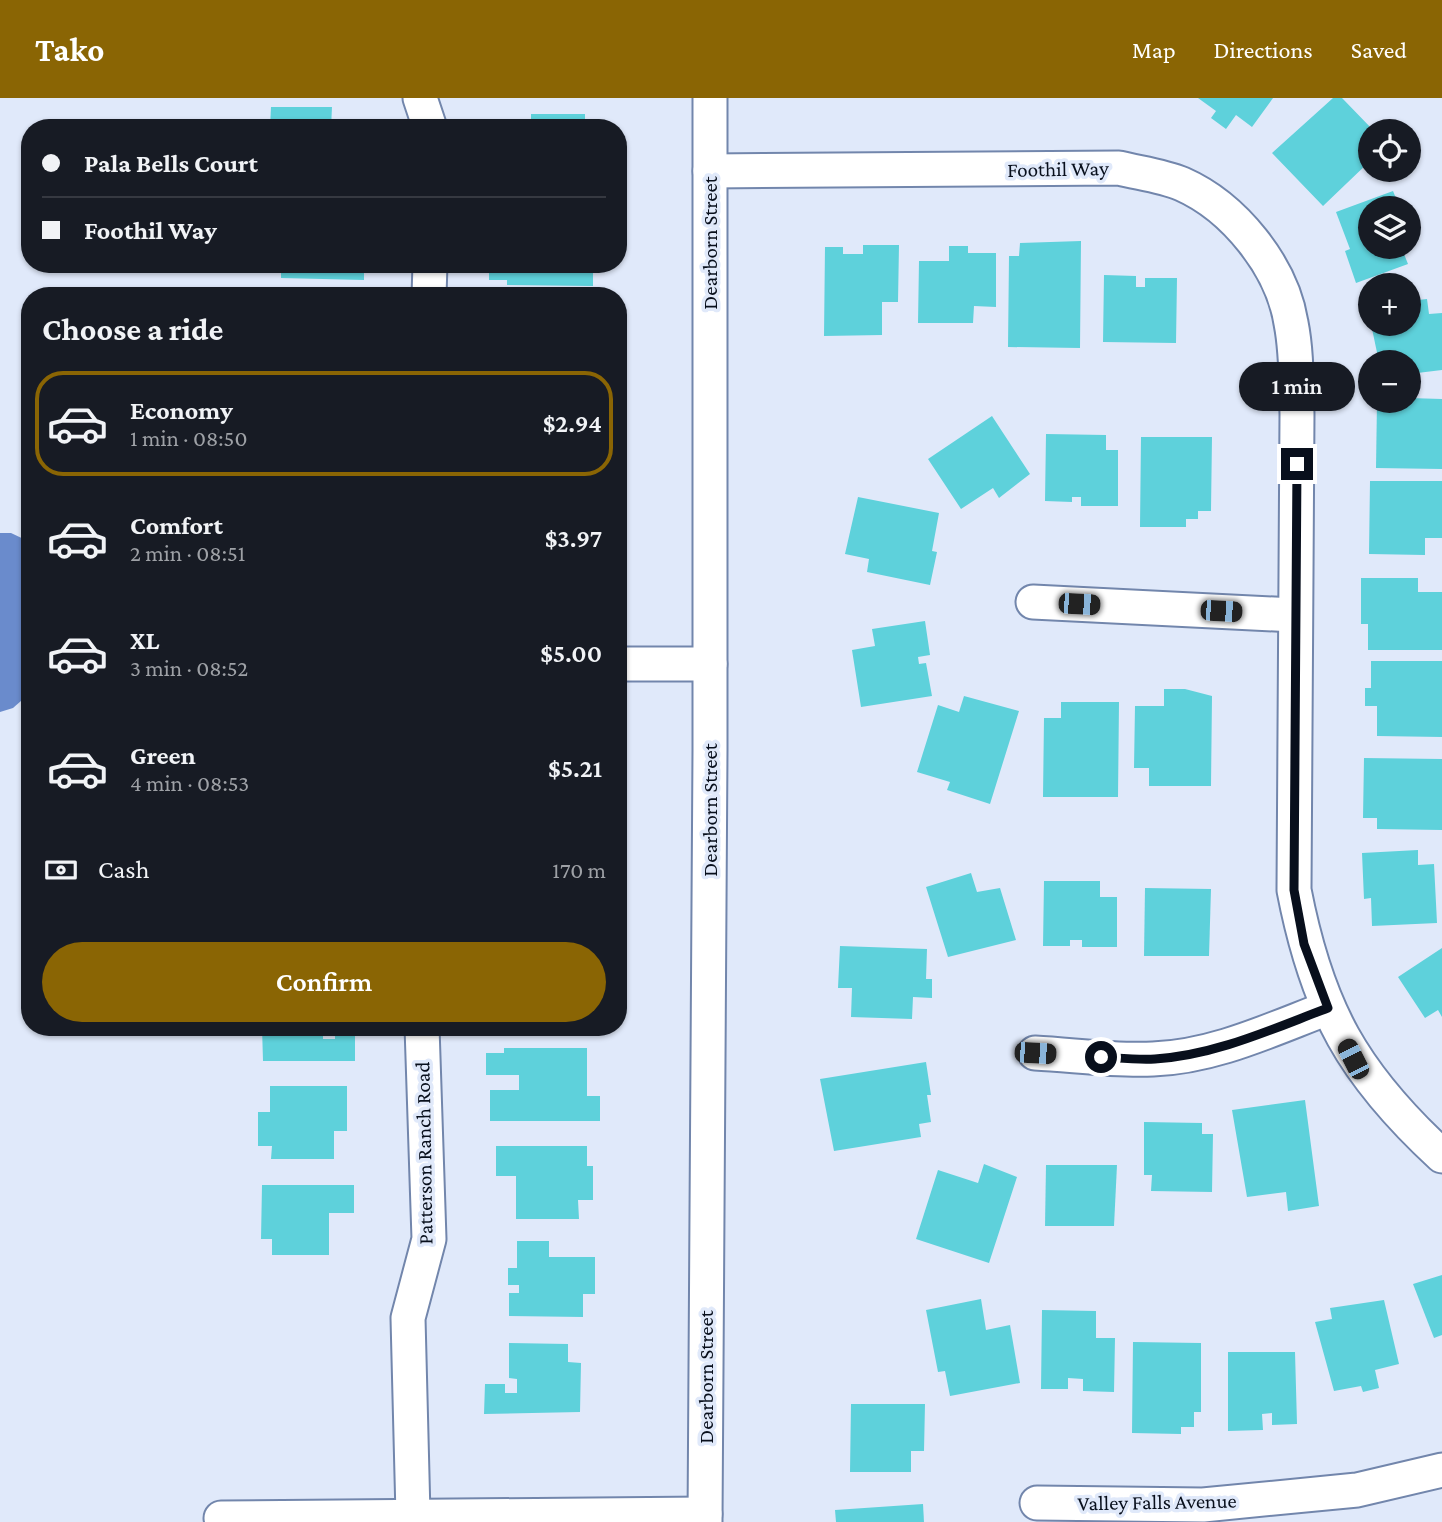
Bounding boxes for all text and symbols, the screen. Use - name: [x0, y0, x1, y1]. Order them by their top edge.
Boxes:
- text: Tako: [35, 31, 104, 68]
- text: Map: [1132, 36, 1176, 63]
- text: Directions: [1214, 36, 1313, 63]
- text: Saved: [1351, 36, 1407, 63]
- map controls: [1358, 119, 1421, 413]
- button: locate: [1358, 119, 1421, 182]
- text: Pala Bells Court: [84, 149, 258, 178]
- street label: Foothil Way: [1007, 156, 1109, 182]
- street label: Dearborn Street: [698, 175, 722, 310]
- button: layers: [1358, 196, 1421, 259]
- text: Foothil Way: [84, 216, 217, 245]
- button: +: [1358, 273, 1421, 336]
- text: Choose a ride: [42, 311, 223, 347]
- button: −: [1358, 350, 1421, 413]
- callout: 1 min: [1239, 362, 1355, 412]
- text: 1 min: [1271, 373, 1323, 399]
- icon: car: [46, 392, 109, 455]
- text: Economy: [130, 396, 233, 425]
- text: $2.94: [543, 409, 602, 438]
- text: 1 min · 08:50: [130, 425, 247, 451]
- route end: [1281, 448, 1313, 480]
- icon: car: [46, 507, 109, 570]
- text: Comfort: [130, 511, 223, 540]
- text: $3.97: [545, 524, 602, 553]
- text: 2 min · 08:51: [130, 540, 245, 566]
- car: [1058, 592, 1101, 616]
- car: [1200, 599, 1243, 623]
- icon: car: [46, 622, 109, 685]
- text: XL: [130, 626, 159, 655]
- text: $5.00: [540, 639, 602, 668]
- text: 3 min · 08:52: [130, 655, 248, 681]
- icon: car: [46, 737, 109, 800]
- text: Green: [130, 741, 196, 770]
- street label: Dearborn Street: [698, 742, 722, 877]
- text: $5.21: [548, 754, 602, 783]
- text: 4 min · 08:53: [130, 770, 249, 796]
- icon: cash: [42, 851, 80, 889]
- text: Cash: [98, 855, 149, 884]
- text: 170 m: [552, 857, 606, 883]
- button: Confirm: [42, 942, 606, 1022]
- car: [1335, 1036, 1372, 1082]
- car: [1014, 1041, 1057, 1065]
- route start: [1085, 1041, 1117, 1073]
- street label: Patterson Ranch Road: [410, 1061, 438, 1245]
- street label: Dearborn Street: [694, 1309, 718, 1444]
- street label: Valley Falls Avenue: [1077, 1489, 1237, 1515]

